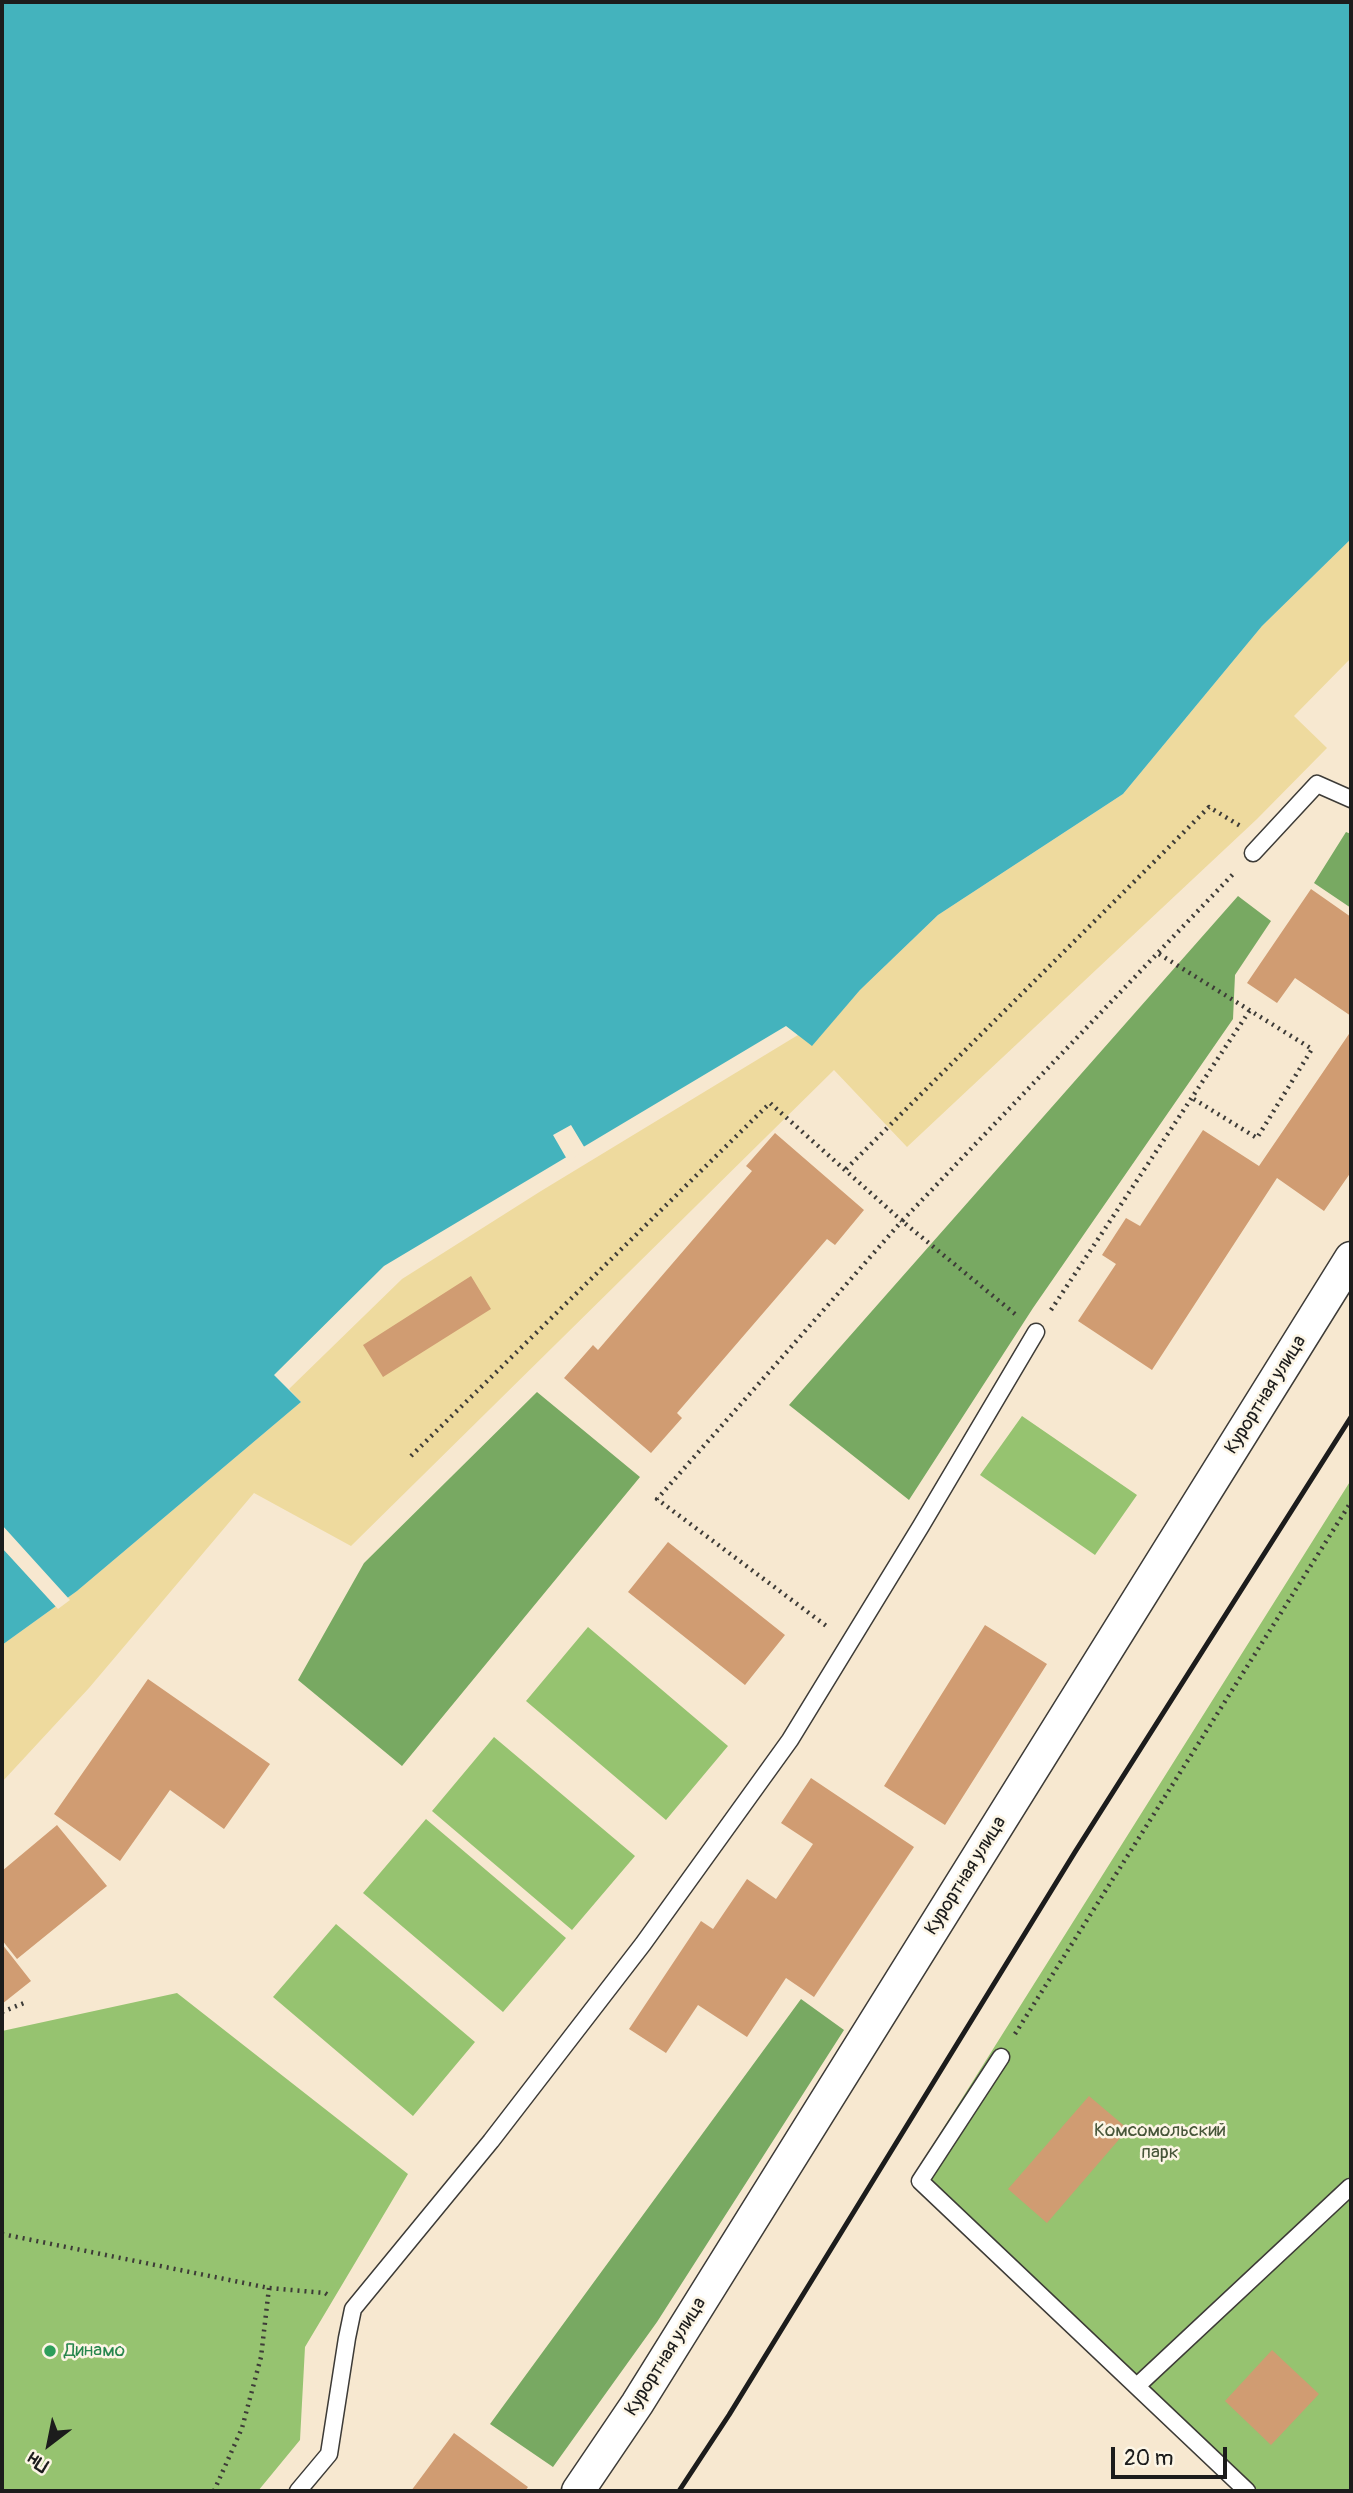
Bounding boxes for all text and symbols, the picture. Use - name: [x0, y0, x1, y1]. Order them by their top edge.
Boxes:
- street label: Курортная улица: [1220, 1332, 1312, 1458]
- street label: Курортная улица: [920, 1813, 1012, 1939]
- park label: Комсомольский парк: [1094, 2120, 1226, 2164]
- street label: Курортная улица: [620, 2294, 712, 2420]
- place label: Динамо: [64, 2340, 125, 2362]
- marker: Динамо: [42, 2343, 58, 2359]
- north arrow: [14, 2409, 84, 2479]
- scale bar: [1115, 2434, 1230, 2478]
- text: 20 m: [1124, 2445, 1173, 2472]
- text: Пн: [23, 2446, 53, 2478]

